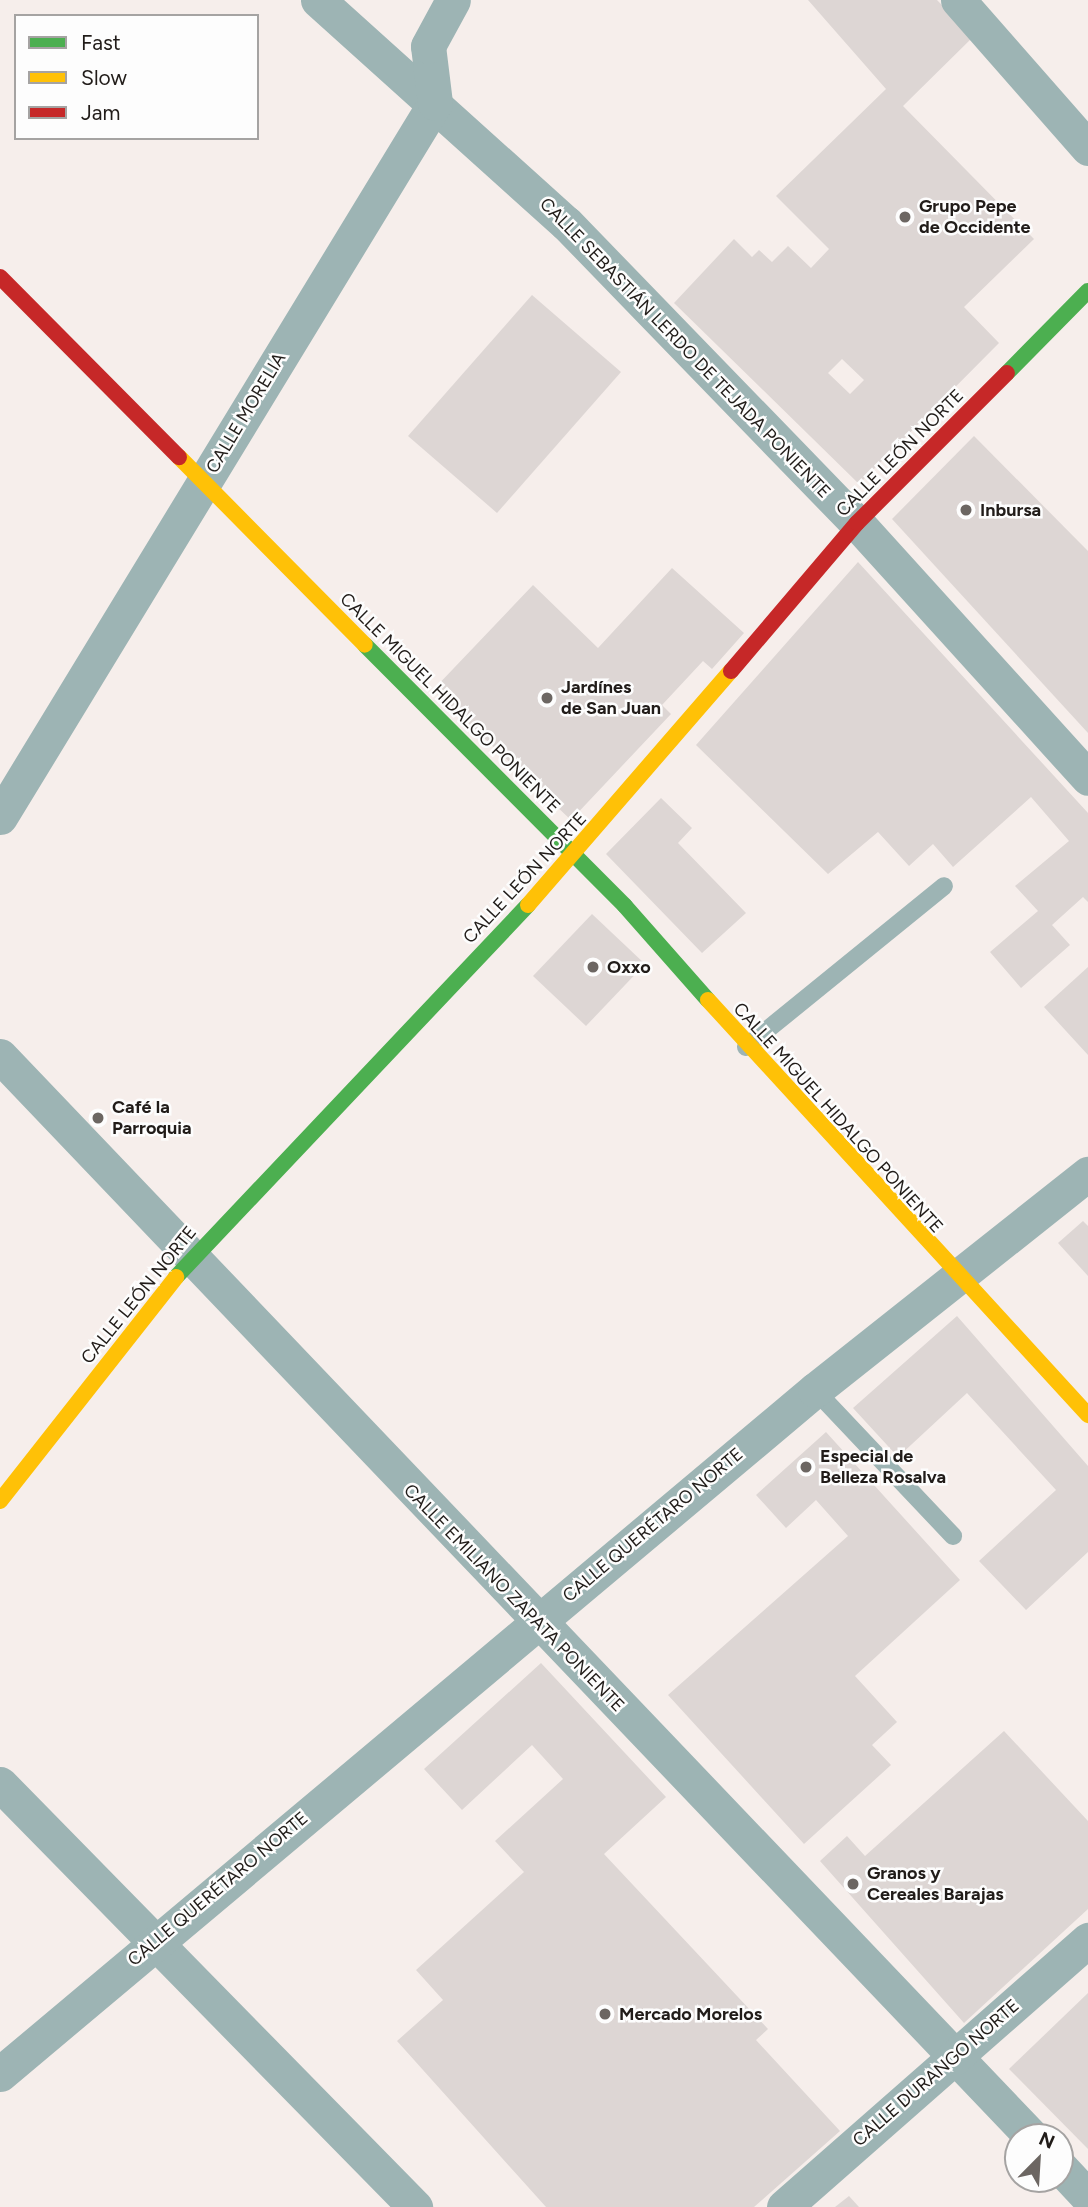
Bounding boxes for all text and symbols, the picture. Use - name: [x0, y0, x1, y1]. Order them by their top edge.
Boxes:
- legend: [14, 14, 259, 140]
- text: Fast: [81, 30, 121, 55]
- text: Slow: [81, 65, 127, 90]
- text: Jam: [81, 100, 120, 125]
- street label: CALLE SEBASTIÁN LERDO DE TEJADA PONIENTE: [535, 193, 835, 503]
- place label: Grupo Pepe de Occidente: [919, 196, 1030, 238]
- marker: Grupo Pepe de Occidente: [897, 209, 913, 225]
- street label: CALLE MORELIA: [202, 349, 290, 477]
- street label: CALLE LEÓN NORTE: [832, 385, 968, 521]
- place label: Inbursa: [980, 499, 1041, 521]
- marker: Inbursa: [958, 502, 974, 518]
- street label: CALLE MIGUEL HIDALGO PONIENTE: [335, 588, 565, 818]
- place label: Jardínes de San Juan: [561, 677, 661, 720]
- marker: Jardínes de San Juan: [539, 690, 555, 706]
- street label: CALLE LEÓN NORTE: [459, 808, 591, 948]
- place label: Oxxo: [607, 956, 651, 978]
- marker: Oxxo: [585, 959, 601, 975]
- street label: CALLE MIGUEL HIDALGO PONIENTE: [729, 998, 947, 1238]
- place label: Café la Parroquia: [112, 1097, 192, 1140]
- marker: Café la Parroquia: [90, 1110, 106, 1126]
- street label: CALLE LEÓN NORTE: [77, 1222, 201, 1368]
- street label: CALLE QUERÉTARO NORTE: [558, 1443, 748, 1607]
- place label: Especial de Belleza Rosalva: [820, 1446, 946, 1488]
- marker: Especial de Belleza Rosalva: [798, 1459, 814, 1475]
- street label: CALLE EMILIANO ZAPATA PONIENTE: [399, 1480, 629, 1716]
- street label: CALLE QUERÉTARO NORTE: [123, 1807, 313, 1971]
- place label: Granos y Cereales Barajas: [867, 1863, 1004, 1906]
- marker: Granos y Cereales Barajas: [845, 1876, 861, 1892]
- street label: CALLE DURANGO NORTE: [848, 1995, 1024, 2151]
- place label: Mercado Morelos: [619, 2003, 762, 2025]
- marker: Mercado Morelos: [597, 2006, 613, 2022]
- north arrow: [1004, 2123, 1074, 2193]
- text: N: [1036, 2127, 1058, 2154]

